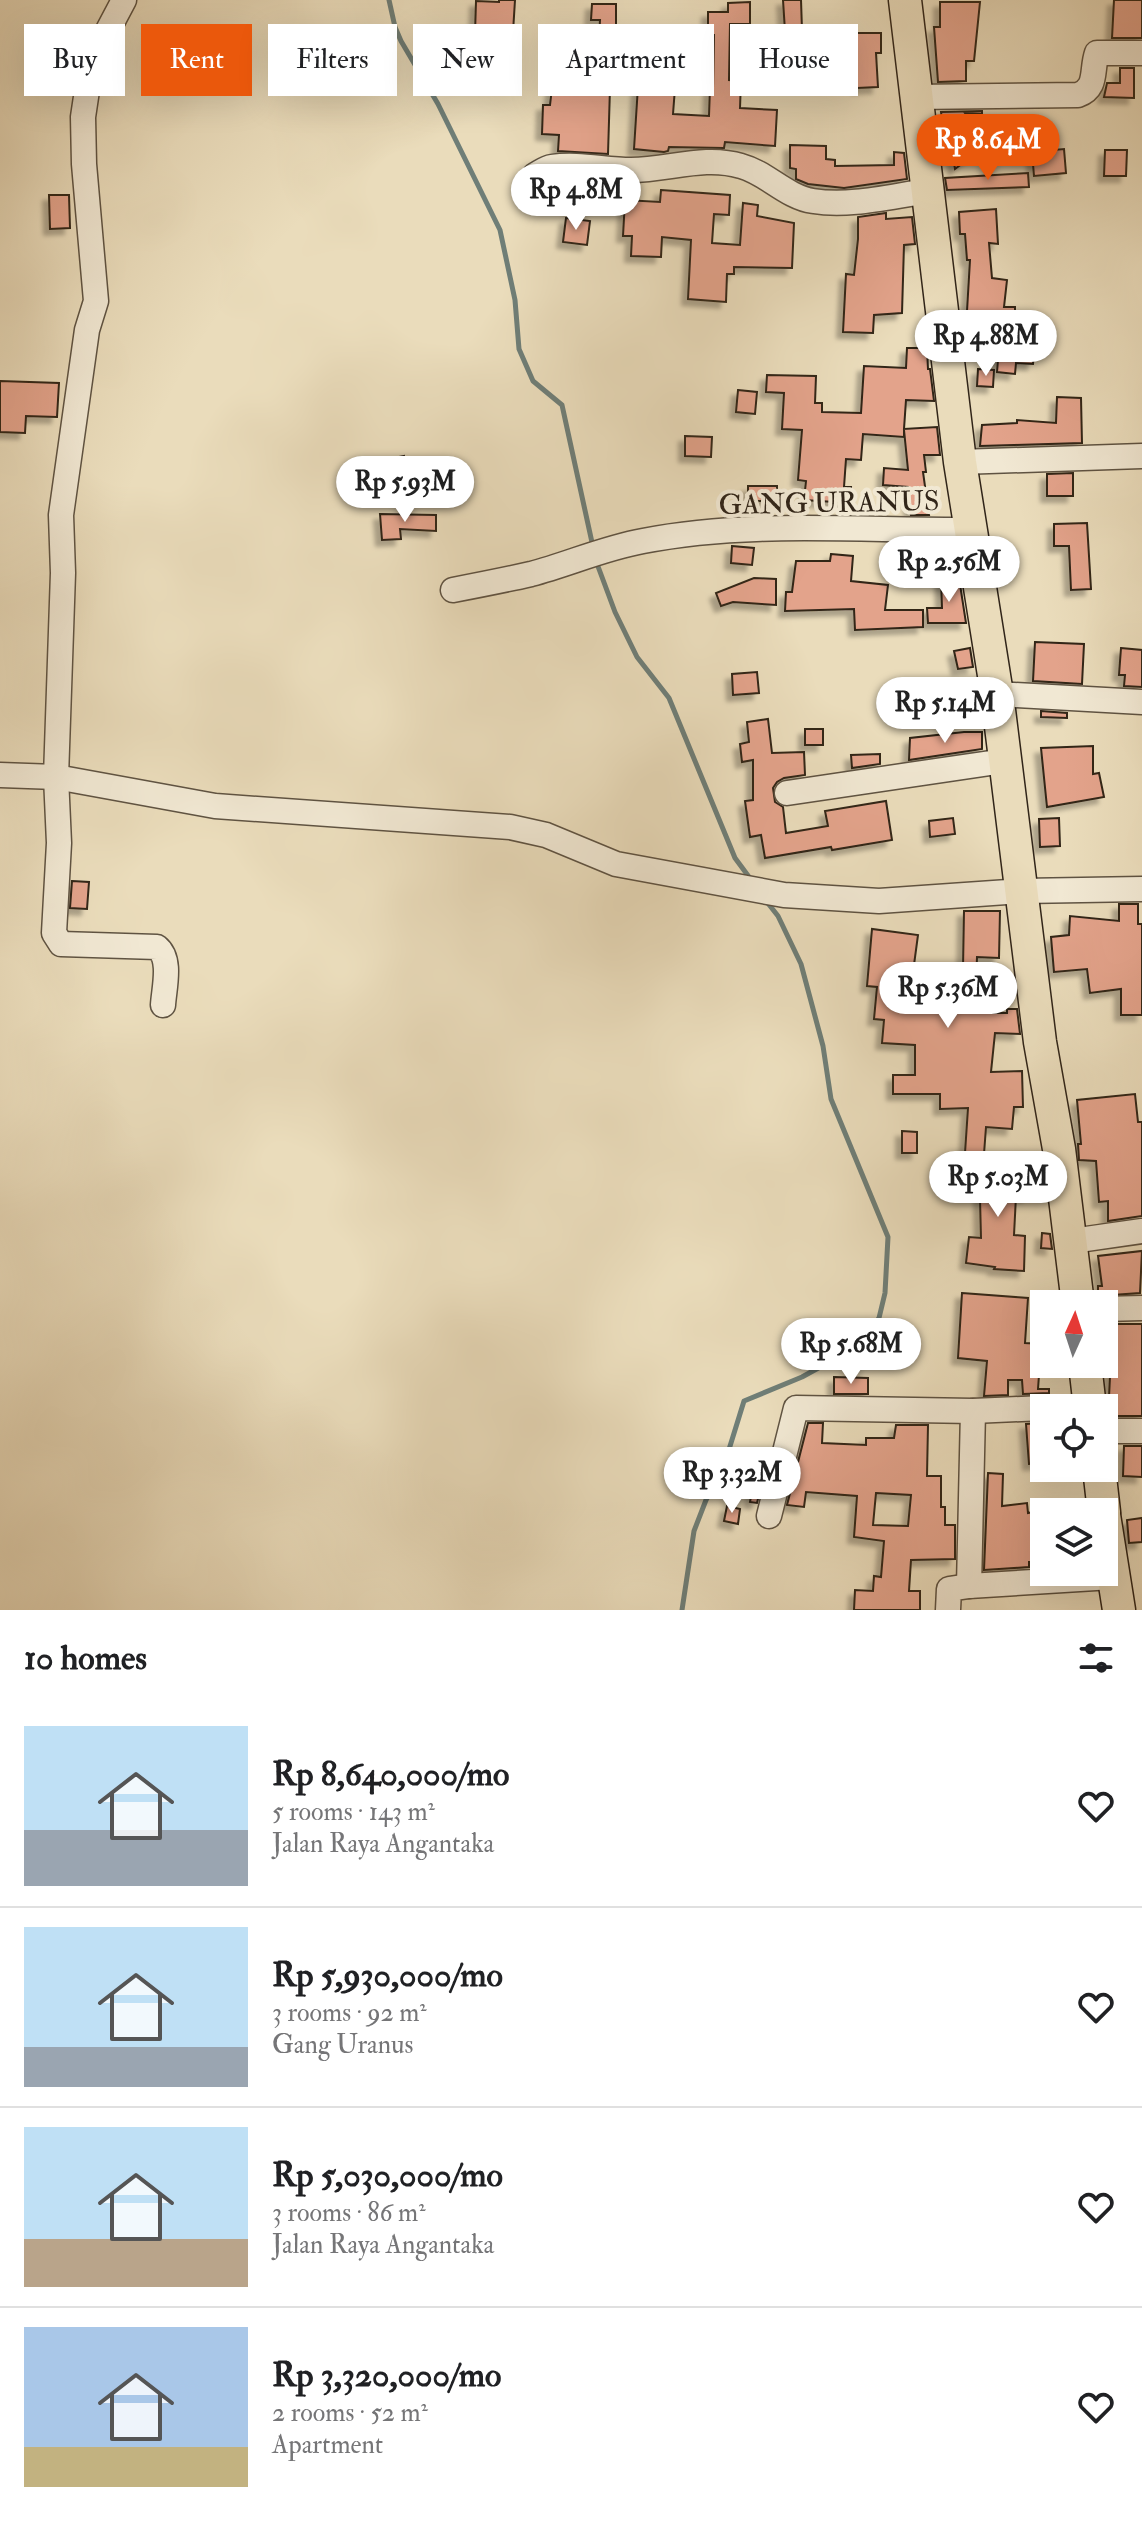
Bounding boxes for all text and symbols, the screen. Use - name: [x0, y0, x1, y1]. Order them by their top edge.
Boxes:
- chip: Buy: [24, 24, 125, 96]
- chip: Rent: [141, 24, 252, 96]
- chip: Filters: [268, 24, 397, 96]
- chip: New: [413, 24, 522, 96]
- chip: Apartment: [538, 24, 714, 96]
- chip: House: [730, 24, 858, 96]
- pin: Rp 8.64M: [905, 114, 1071, 182]
- text: Rp 8.64M: [935, 124, 1041, 156]
- pin: Rp 4.8M: [502, 164, 650, 232]
- text: Rp 4.8M: [529, 174, 623, 206]
- pin: Rp 4.88M: [903, 310, 1069, 378]
- text: Rp 4.88M: [933, 320, 1039, 352]
- pin: Rp 5.93M: [322, 456, 488, 524]
- text: Rp 5.93M: [354, 466, 456, 498]
- street label: GANG URANUS: [718, 484, 940, 523]
- pin: Rp 2.56M: [866, 536, 1032, 604]
- text: Rp 2.56M: [897, 546, 1001, 578]
- pin: Rp 5.14M: [862, 677, 1028, 745]
- text: Rp 5.14M: [894, 687, 996, 719]
- pin: Rp 5.36M: [865, 962, 1031, 1030]
- text: Rp 5.36M: [897, 972, 999, 1004]
- pin: Rp 5.03M: [915, 1151, 1081, 1219]
- text: Rp 5.03M: [947, 1161, 1049, 1193]
- north arrow: [1030, 1290, 1118, 1378]
- map controls: [1030, 1290, 1118, 1586]
- pin: Rp 5.68M: [768, 1318, 934, 1386]
- text: Rp 5.68M: [799, 1328, 903, 1360]
- button: locate: [1030, 1394, 1118, 1482]
- pin: Rp 3.32M: [649, 1447, 815, 1515]
- text: Rp 3.32M: [682, 1457, 782, 1489]
- button: layers: [1030, 1498, 1118, 1586]
- icon: filters: [1074, 1636, 1118, 1680]
- text: 10 homes: [24, 1637, 147, 1680]
- text: Rp 8,640,000/mo: [272, 1753, 509, 1796]
- icon: home: [88, 1758, 184, 1854]
- icon: heart: [1074, 1784, 1118, 1828]
- text: 5 rooms · 143 m²: [272, 1796, 435, 1828]
- text: Jalan Raya Angantaka: [272, 1828, 494, 1860]
- text: Rp 5,930,000/mo: [272, 1954, 503, 1997]
- icon: home: [88, 1959, 184, 2055]
- icon: heart: [1074, 1985, 1118, 2029]
- text: 3 rooms · 92 m²: [272, 1997, 427, 2029]
- text: Gang Uranus: [272, 2029, 413, 2061]
- text: Rp 5,030,000/mo: [272, 2154, 503, 2197]
- icon: home: [88, 2159, 184, 2255]
- icon: heart: [1074, 2185, 1118, 2229]
- text: 3 rooms · 86 m²: [272, 2197, 426, 2229]
- text: Jalan Raya Angantaka: [272, 2229, 494, 2261]
- text: Rp 3,320,000/mo: [272, 2354, 501, 2397]
- icon: home: [88, 2359, 184, 2455]
- icon: heart: [1074, 2385, 1118, 2429]
- text: 2 rooms · 52 m²: [272, 2397, 428, 2429]
- text: Apartment: [272, 2429, 383, 2461]

